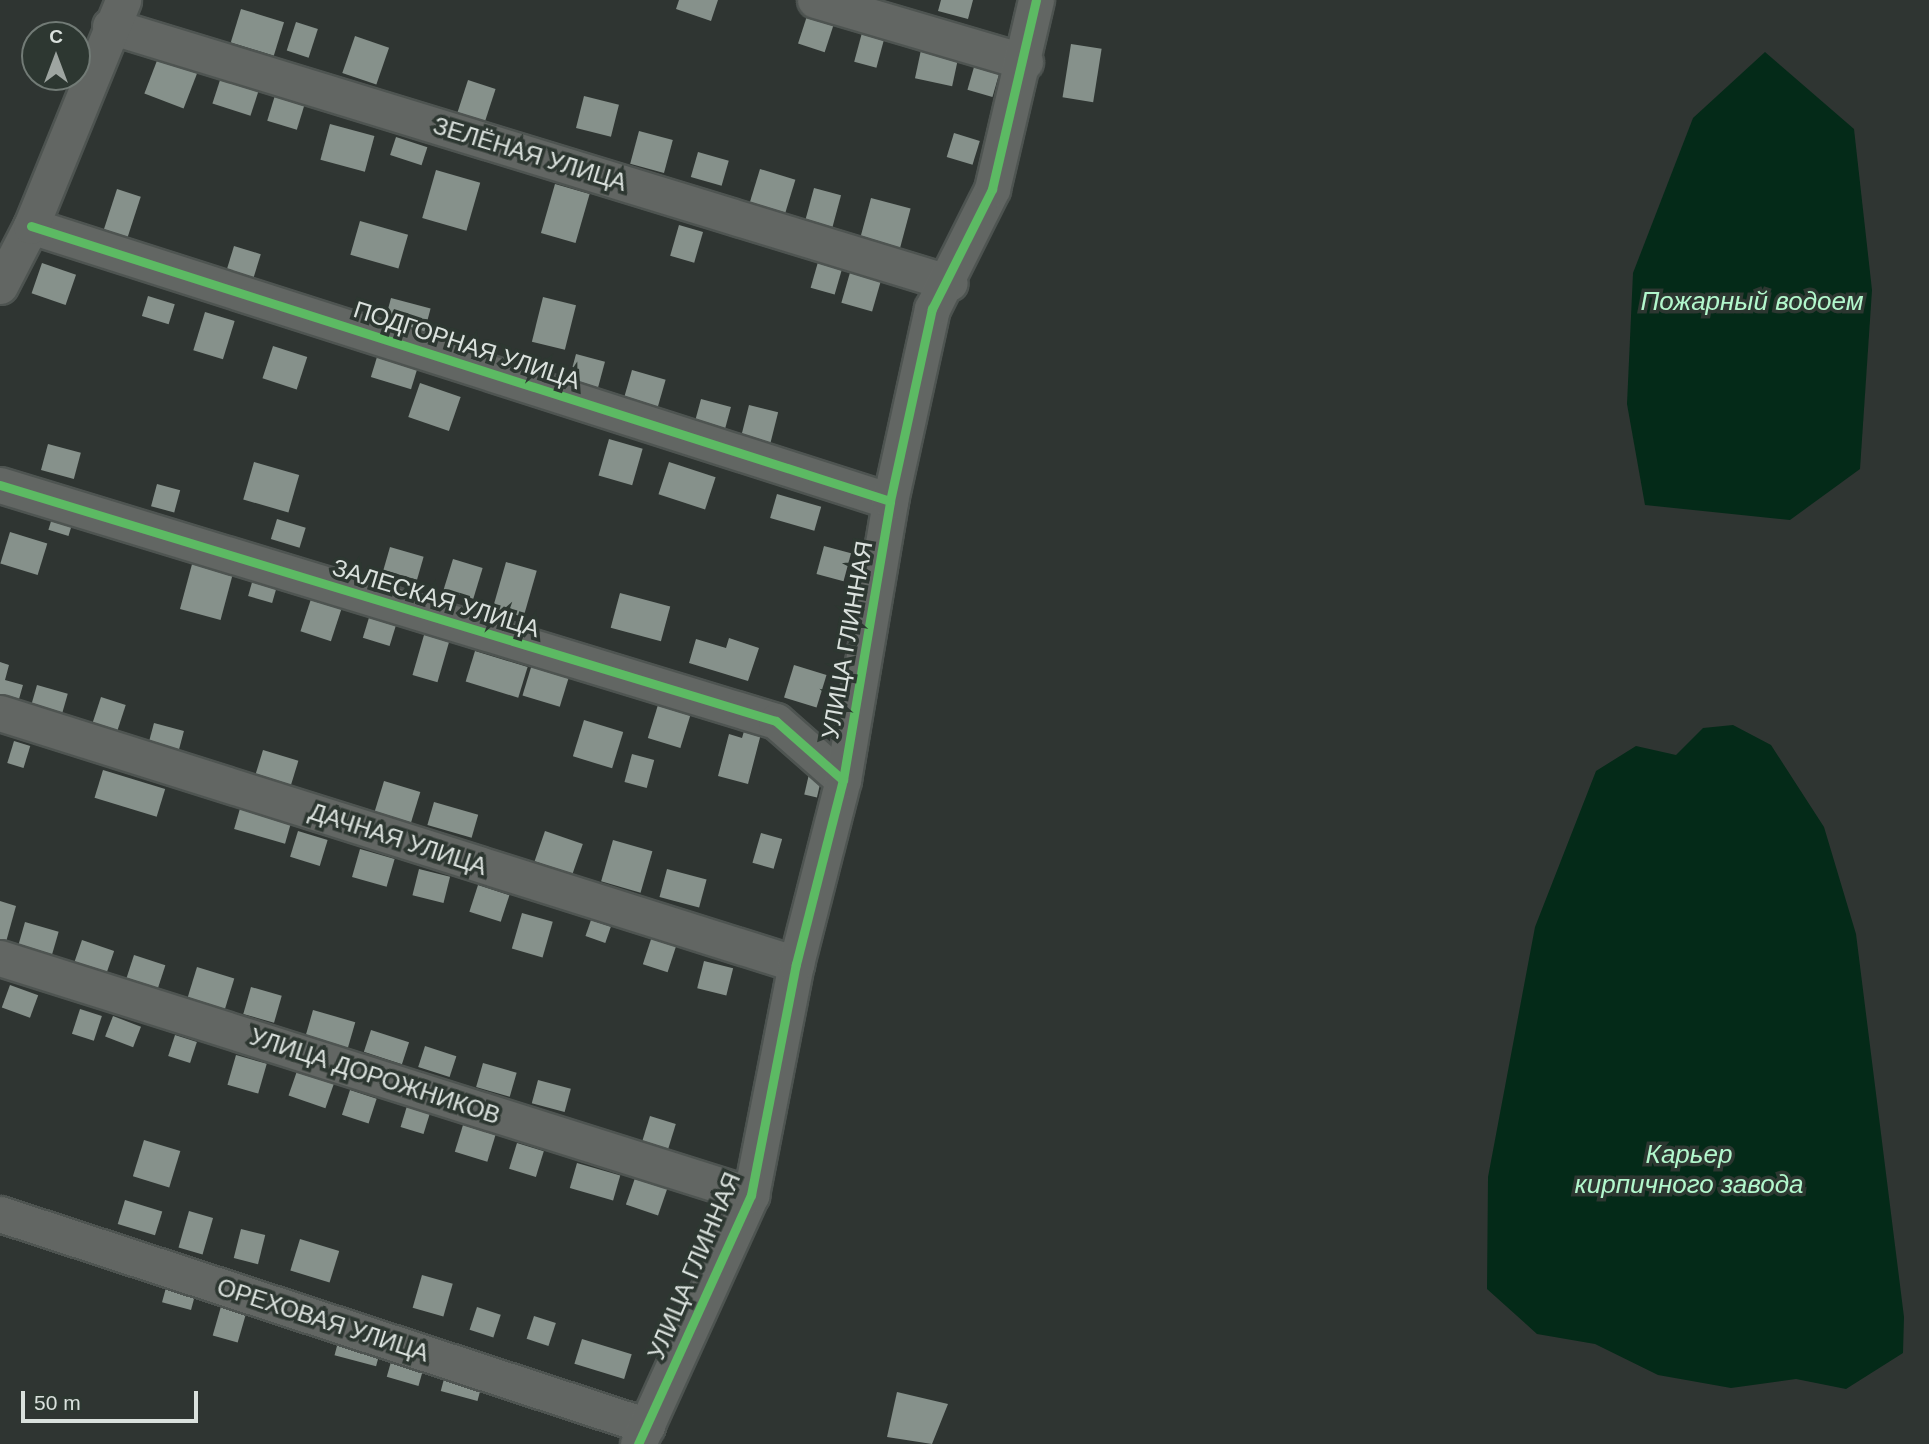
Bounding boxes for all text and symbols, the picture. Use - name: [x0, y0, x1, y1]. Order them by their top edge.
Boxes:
- north arrow: [21, 21, 91, 91]
- text: С: [49, 26, 63, 47]
- street label: ЗЕЛЁНАЯ УЛИЦА: [430, 111, 630, 197]
- water label: Пожарный водоем: [1641, 286, 1863, 318]
- street label: ПОДГОРНАЯ УЛИЦА: [350, 295, 584, 395]
- street label: УЛИЦА ГЛИННАЯ: [815, 539, 879, 741]
- street label: ЗАЛЕСКАЯ УЛИЦА: [329, 553, 543, 643]
- street label: ДАЧНАЯ УЛИЦА: [306, 797, 490, 881]
- street label: УЛИЦА ДОРОЖНИКОВ: [246, 1022, 504, 1130]
- water label: Карьер кирпичного завода: [1575, 1139, 1803, 1200]
- street label: УЛИЦА ГЛИННАЯ: [642, 1168, 746, 1364]
- street label: ОРЕХОВАЯ УЛИЦА: [213, 1272, 433, 1368]
- scale bar: [24, 1378, 201, 1422]
- text: 50 m: [34, 1391, 81, 1414]

